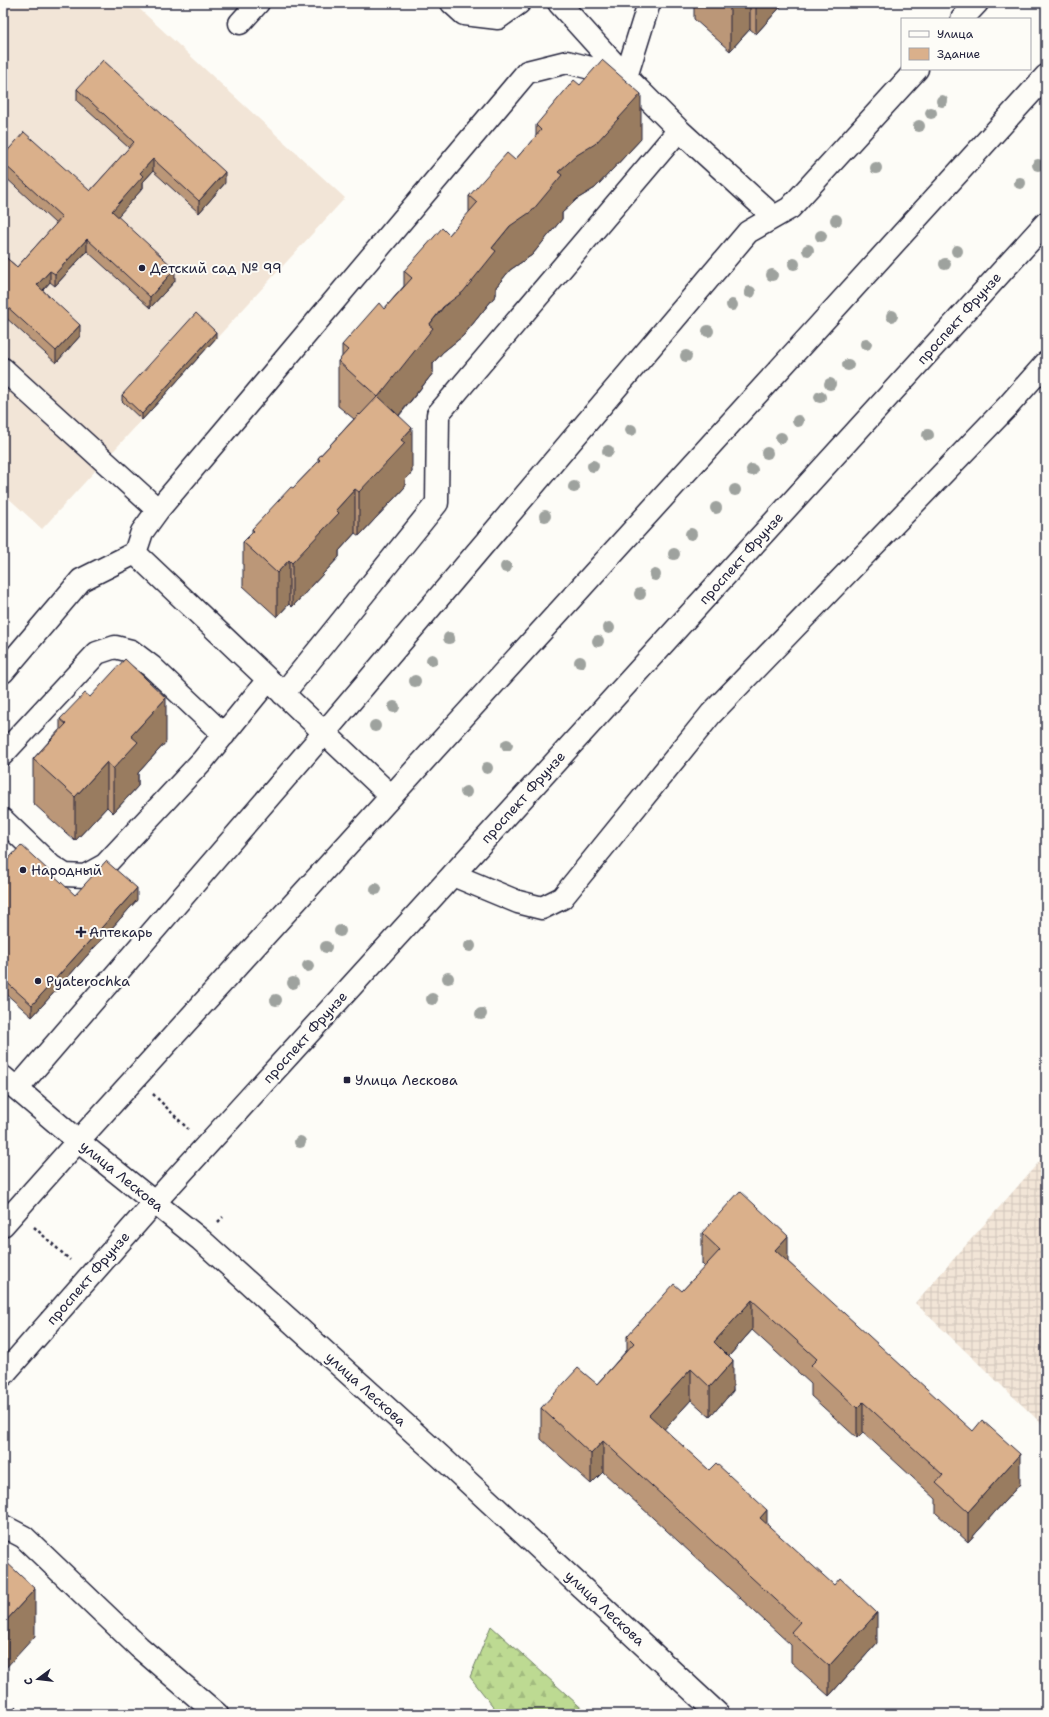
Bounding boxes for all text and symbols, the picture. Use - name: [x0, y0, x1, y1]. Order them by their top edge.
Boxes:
- legend: [901, 18, 1031, 70]
- text: Улица: [937, 26, 974, 42]
- text: Здание: [937, 46, 981, 62]
- place label: Детский сад № 99: [150, 259, 282, 277]
- marker: Детский сад № 99: [137, 263, 147, 273]
- street label: проспект Фрунзе: [913, 268, 1005, 368]
- street label: проспект Фрунзе: [695, 508, 787, 608]
- street label: проспект Фрунзе: [477, 747, 569, 847]
- place label: Народный: [31, 861, 102, 879]
- marker: Народный: [18, 865, 28, 875]
- place label: Аптекарь: [89, 923, 152, 941]
- marker: Аптекарь: [76, 927, 86, 937]
- place label: Pyaterochka: [46, 972, 130, 990]
- marker: Pyaterochka: [33, 976, 43, 986]
- street label: проспект Фрунзе: [259, 987, 351, 1087]
- place label: Улица Лескова: [355, 1071, 458, 1089]
- marker: Улица Лескова: [342, 1075, 352, 1085]
- street label: улица Лескова: [76, 1137, 168, 1215]
- street label: проспект Фрунзе: [43, 1228, 133, 1328]
- street label: улица Лескова: [322, 1348, 410, 1430]
- street label: улица Лескова: [561, 1566, 649, 1650]
- north arrow: [18, 1659, 58, 1699]
- text: С: [21, 1676, 37, 1687]

